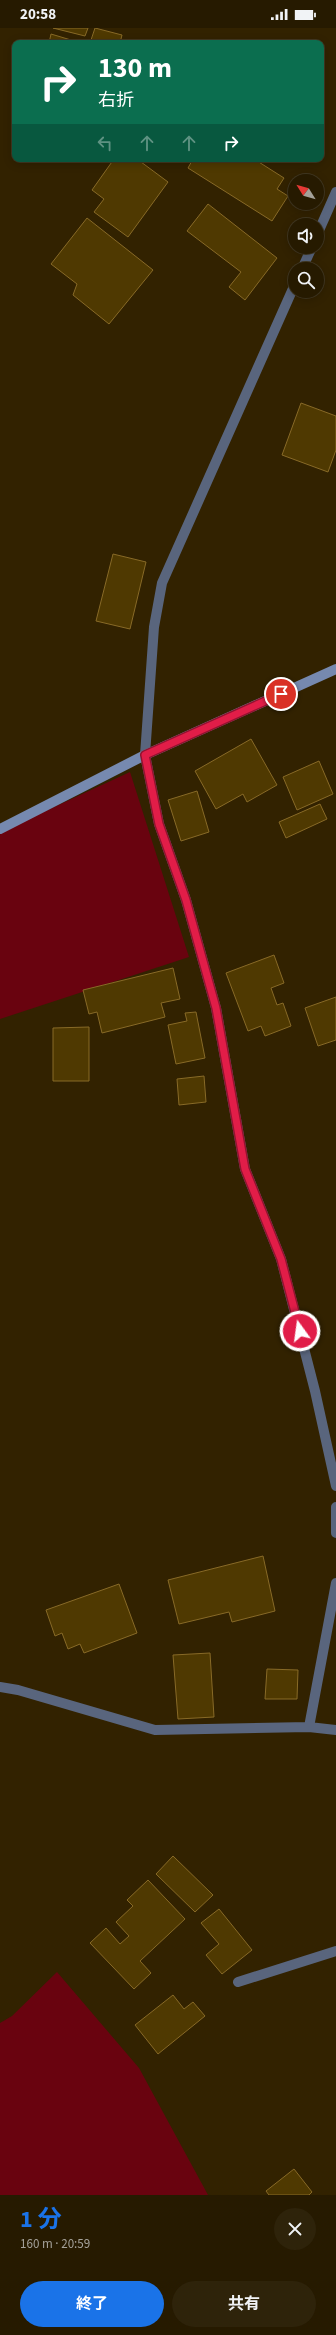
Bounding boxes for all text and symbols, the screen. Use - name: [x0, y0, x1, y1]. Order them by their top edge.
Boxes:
- text: 20:58: [20, 4, 56, 25]
- text: 130 m: [98, 48, 172, 88]
- icon: right: [32, 56, 84, 108]
- text: 右折: [98, 88, 134, 113]
- icon: left: [94, 132, 116, 154]
- icon: ahead: [136, 132, 158, 154]
- icon: ahead: [178, 132, 200, 154]
- icon: right: [220, 132, 242, 154]
- north arrow: [288, 174, 324, 210]
- map controls: [288, 174, 324, 298]
- button: sound: [288, 218, 324, 254]
- button: search: [288, 262, 324, 298]
- pin: [264, 677, 298, 711]
- icon: arrive: [270, 683, 292, 705]
- position arrow: [279, 1310, 321, 1352]
- text: 1 分: [20, 2202, 61, 2237]
- button: close: [274, 2208, 316, 2250]
- text: 160 m · 20:59: [20, 2235, 90, 2253]
- button: 終了: [20, 2281, 164, 2327]
- button: 共有: [172, 2281, 316, 2327]

